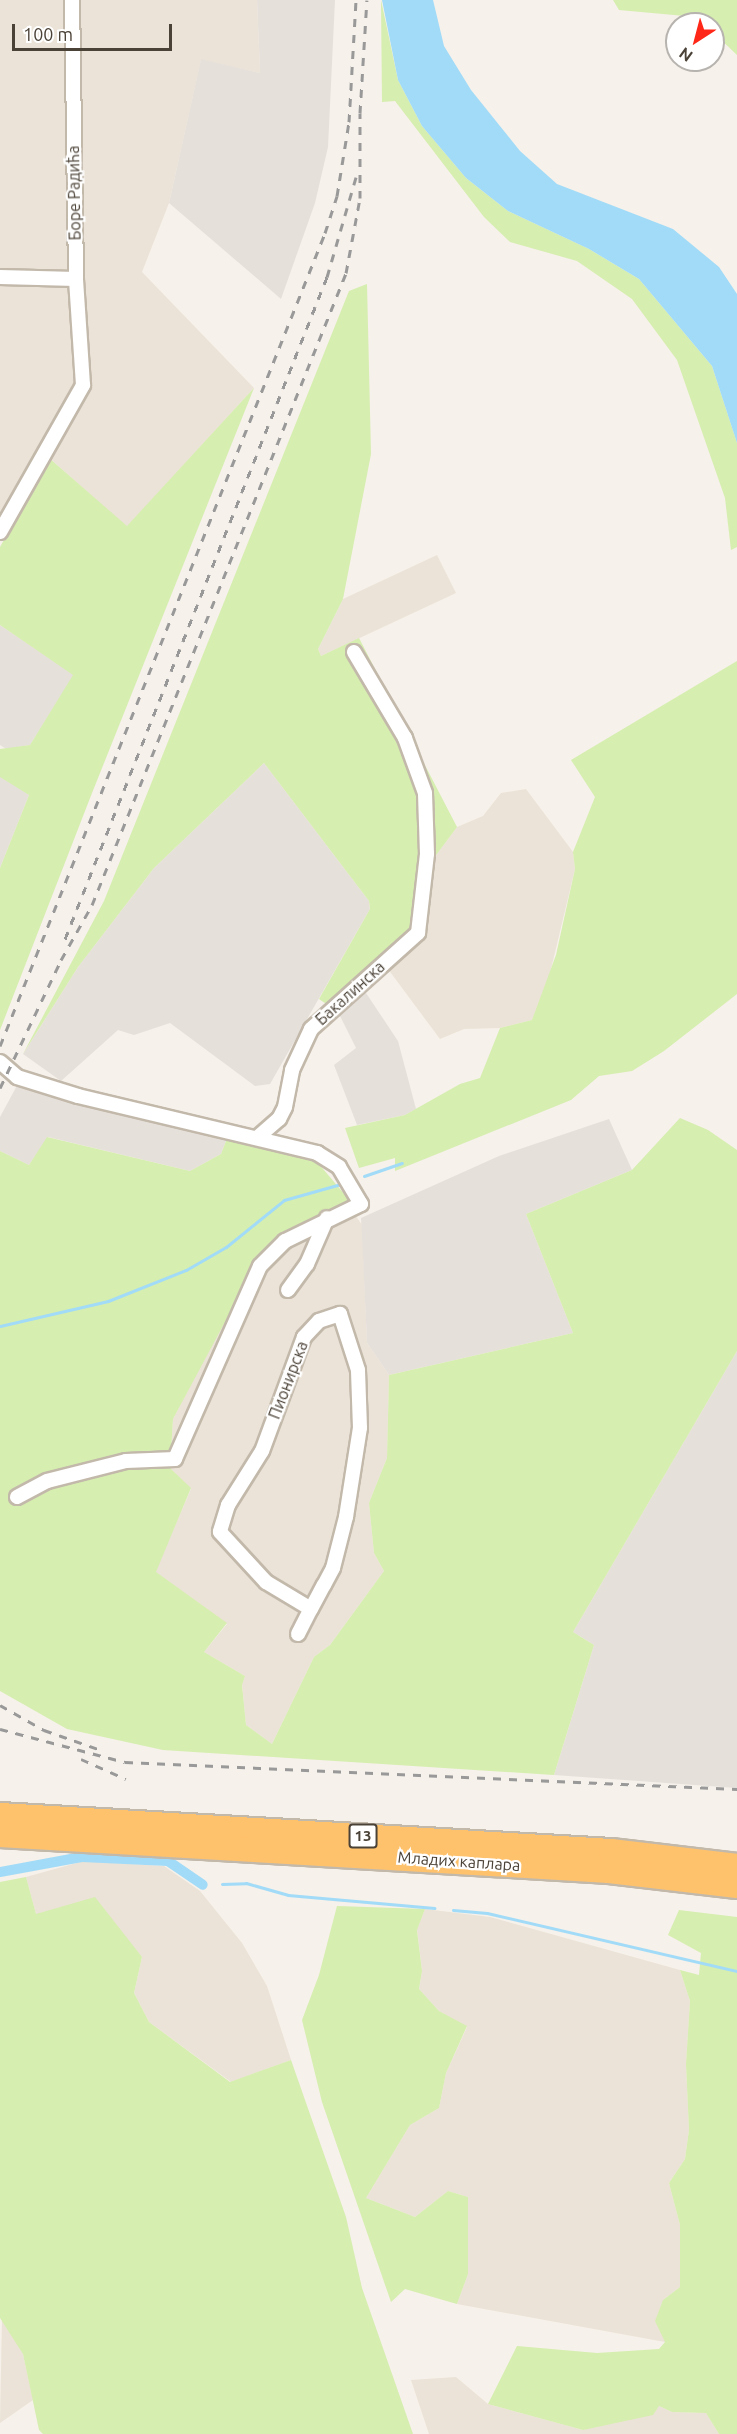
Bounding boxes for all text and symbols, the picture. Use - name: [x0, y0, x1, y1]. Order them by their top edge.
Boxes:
- scale bar: [15, 12, 176, 50]
- north arrow: [665, 12, 725, 72]
- text: 100 m: [23, 24, 73, 44]
- text: N: [675, 44, 696, 66]
- street label: Боре Радића: [64, 145, 84, 241]
- street label: Бакалинска: [311, 957, 389, 1029]
- street label: Пионирска: [264, 1338, 312, 1422]
- road number: 13: [348, 1824, 378, 1848]
- street label: Младих каплара: [397, 1847, 521, 1875]

